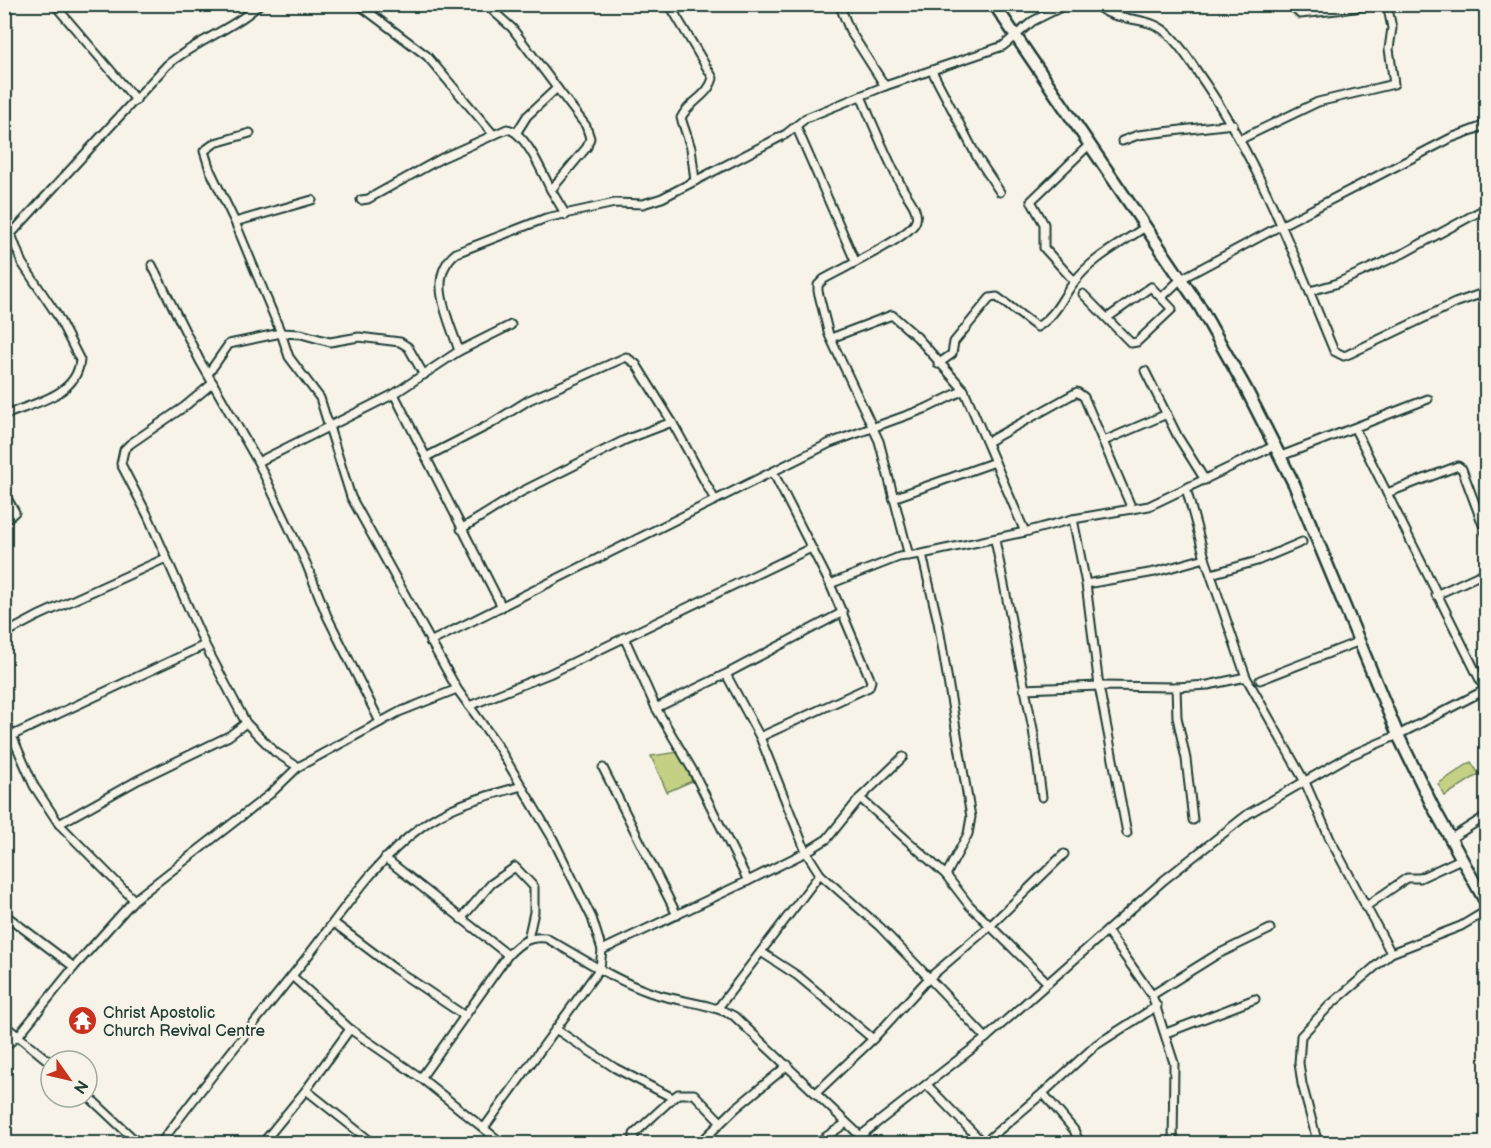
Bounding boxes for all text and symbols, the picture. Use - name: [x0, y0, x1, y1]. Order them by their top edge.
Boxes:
- place label: Christ Apostolic Church Revival Centre: [103, 1004, 266, 1041]
- temple icon: Christ Apostolic Church Revival Centre: [66, 1005, 98, 1037]
- north arrow: [39, 1049, 99, 1109]
- text: N: [69, 1076, 91, 1097]

